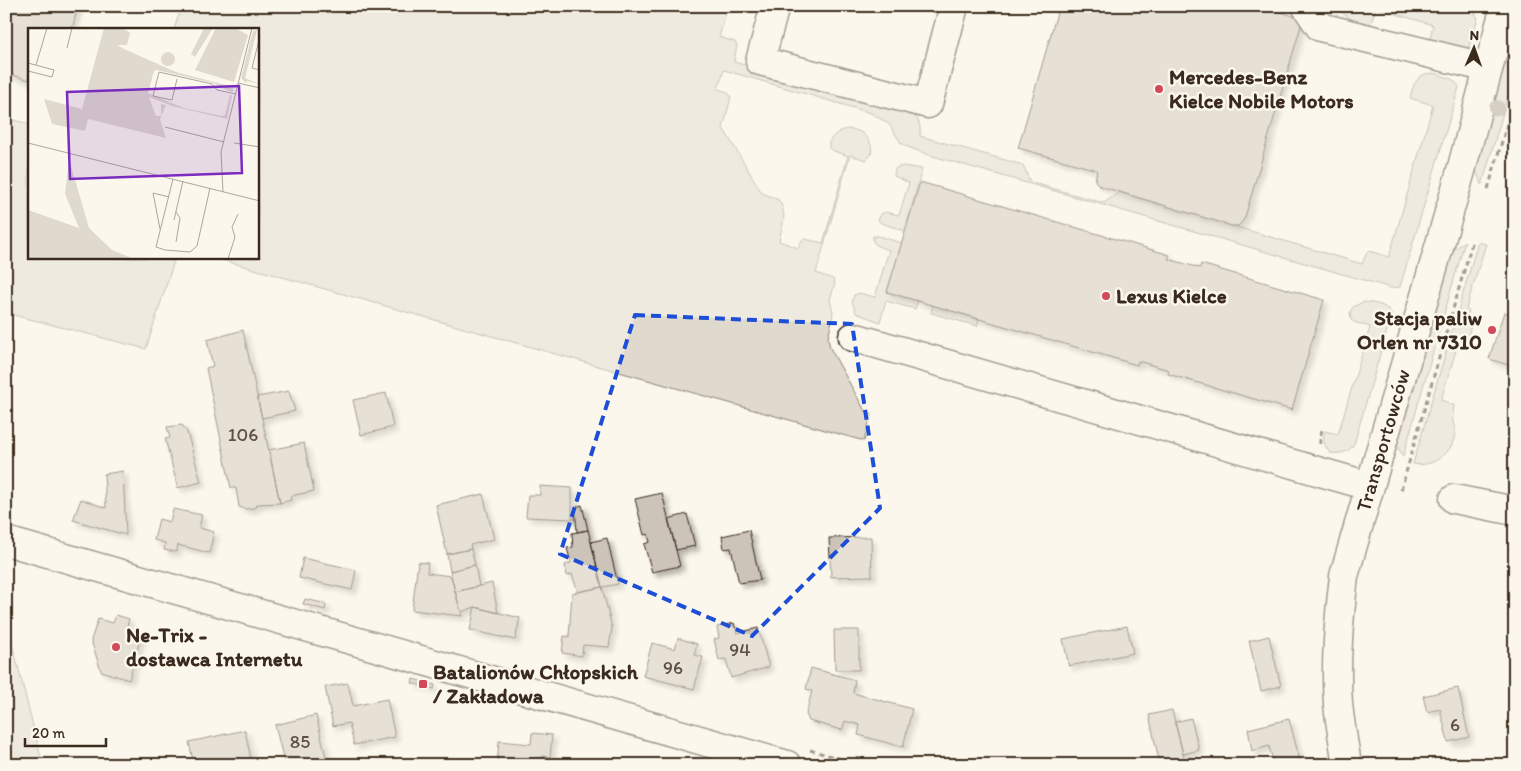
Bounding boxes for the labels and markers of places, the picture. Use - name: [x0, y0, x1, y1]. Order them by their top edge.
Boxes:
- place label: Mercedes-Benz Kielce Nobile Motors: [1169, 64, 1354, 113]
- marker: Mercedes-Benz Kielce Nobile Motors: [1153, 83, 1165, 95]
- place label: Lexus Kielce: [1116, 283, 1227, 308]
- marker: Lexus Kielce: [1100, 290, 1112, 302]
- place label: Stacja paliw Orlen nr 7310: [1357, 305, 1483, 354]
- marker: Stacja paliw Orlen nr 7310: [1486, 324, 1498, 336]
- place label: Ne-Trix - dostawca Internetu: [126, 622, 303, 671]
- marker: Ne-Trix - dostawca Internetu: [110, 641, 122, 653]
- place label: Batalionów Chłopskich / Zakładowa: [432, 659, 639, 708]
- marker: Batalionów Chłopskich / Zakładowa: [417, 678, 429, 690]

